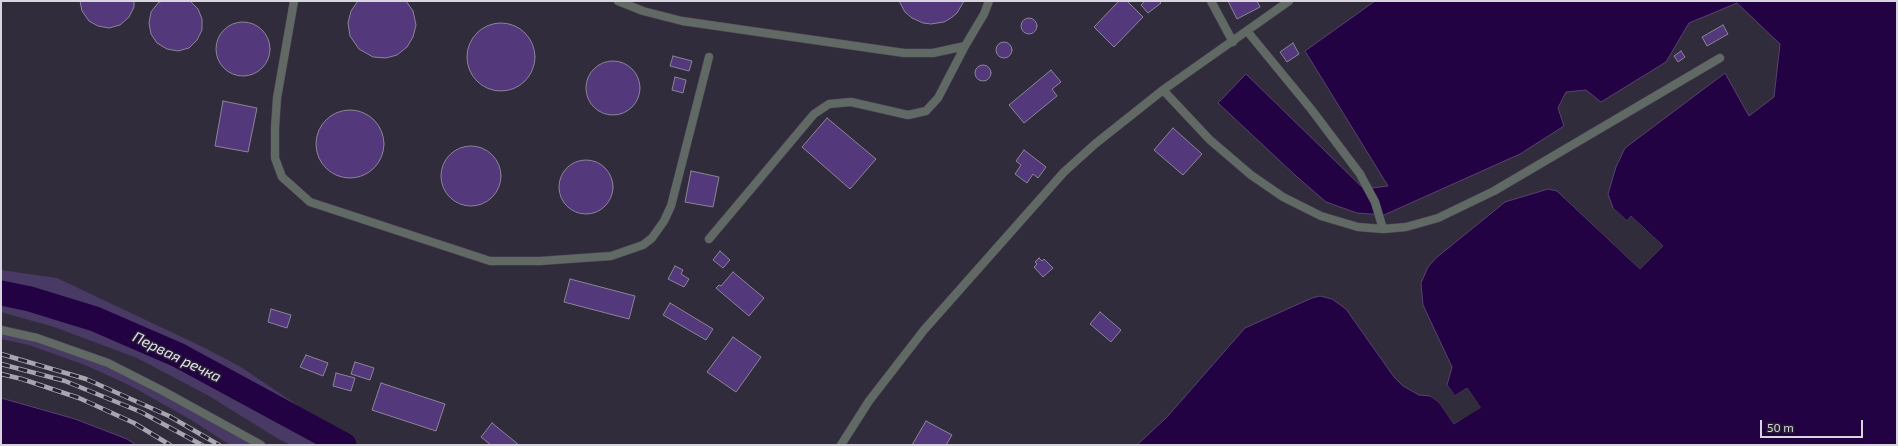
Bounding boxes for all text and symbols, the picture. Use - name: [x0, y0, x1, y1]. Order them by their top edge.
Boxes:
- water label: Первая речка: [130, 328, 224, 386]
- scale bar: [1762, 412, 1865, 438]
- text: 50 m: [1767, 420, 1794, 434]

